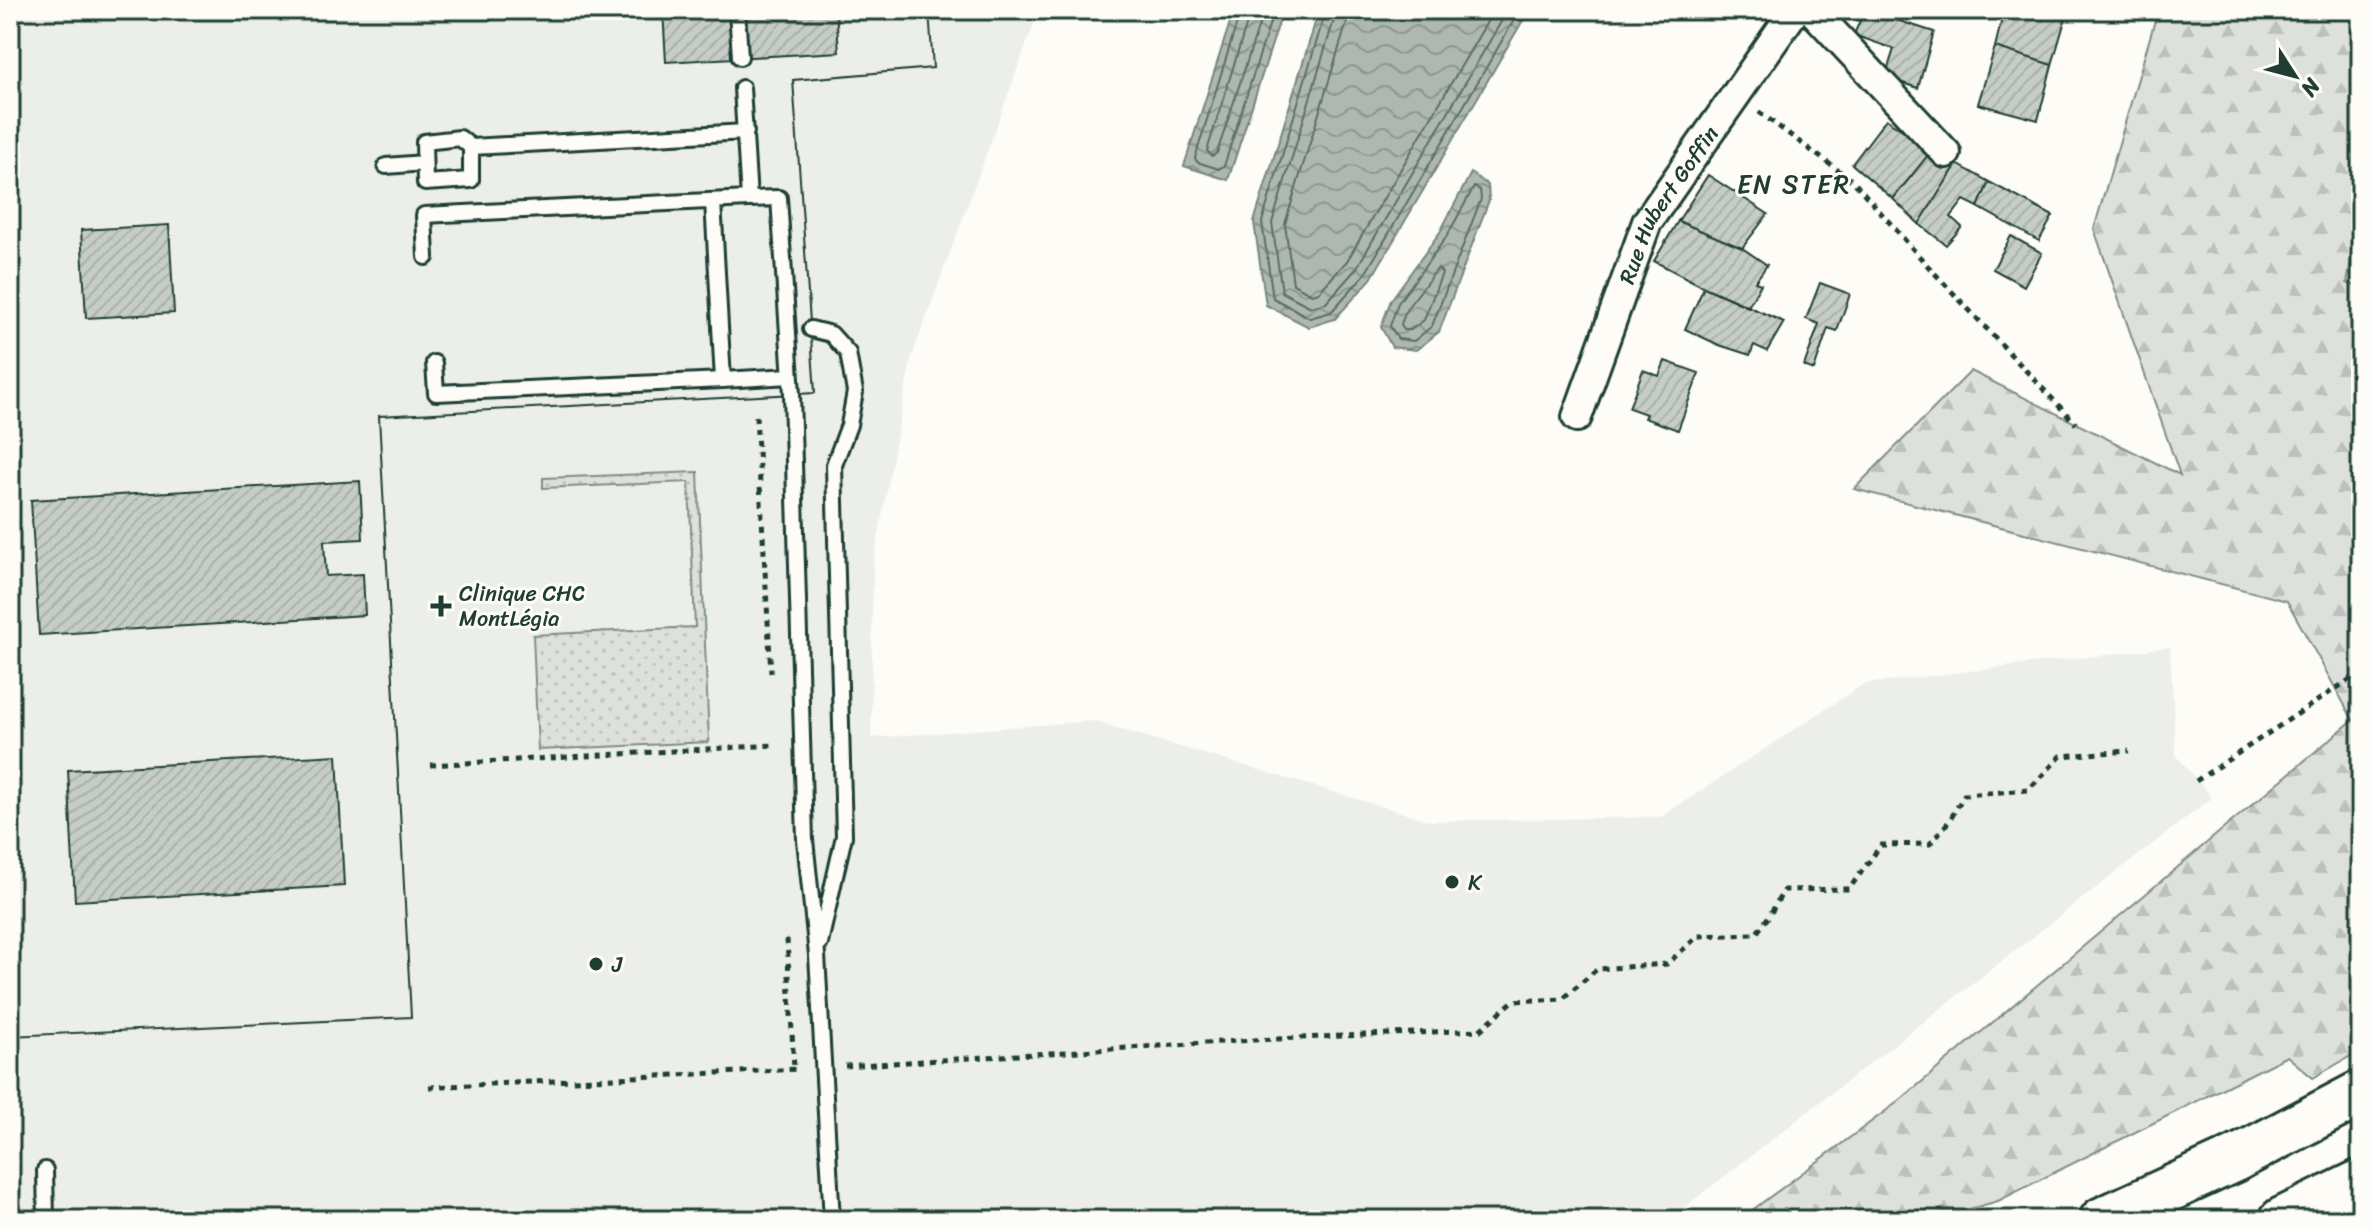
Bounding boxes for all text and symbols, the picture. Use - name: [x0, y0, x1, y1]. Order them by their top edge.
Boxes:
- north arrow: [2255, 36, 2335, 116]
- text: N: [2290, 69, 2332, 106]
- street label: Rue Hubert Goffin: [1607, 117, 1729, 290]
- district label: EN STER: [1737, 161, 1851, 207]
- place label: Clinique CHC MontLégia: [459, 574, 585, 638]
- marker: Clinique CHC MontLégia: [430, 595, 452, 617]
- place label: K: [1468, 863, 1483, 902]
- marker: K: [1443, 873, 1461, 891]
- place label: J: [611, 945, 623, 984]
- marker: J: [587, 955, 605, 973]

